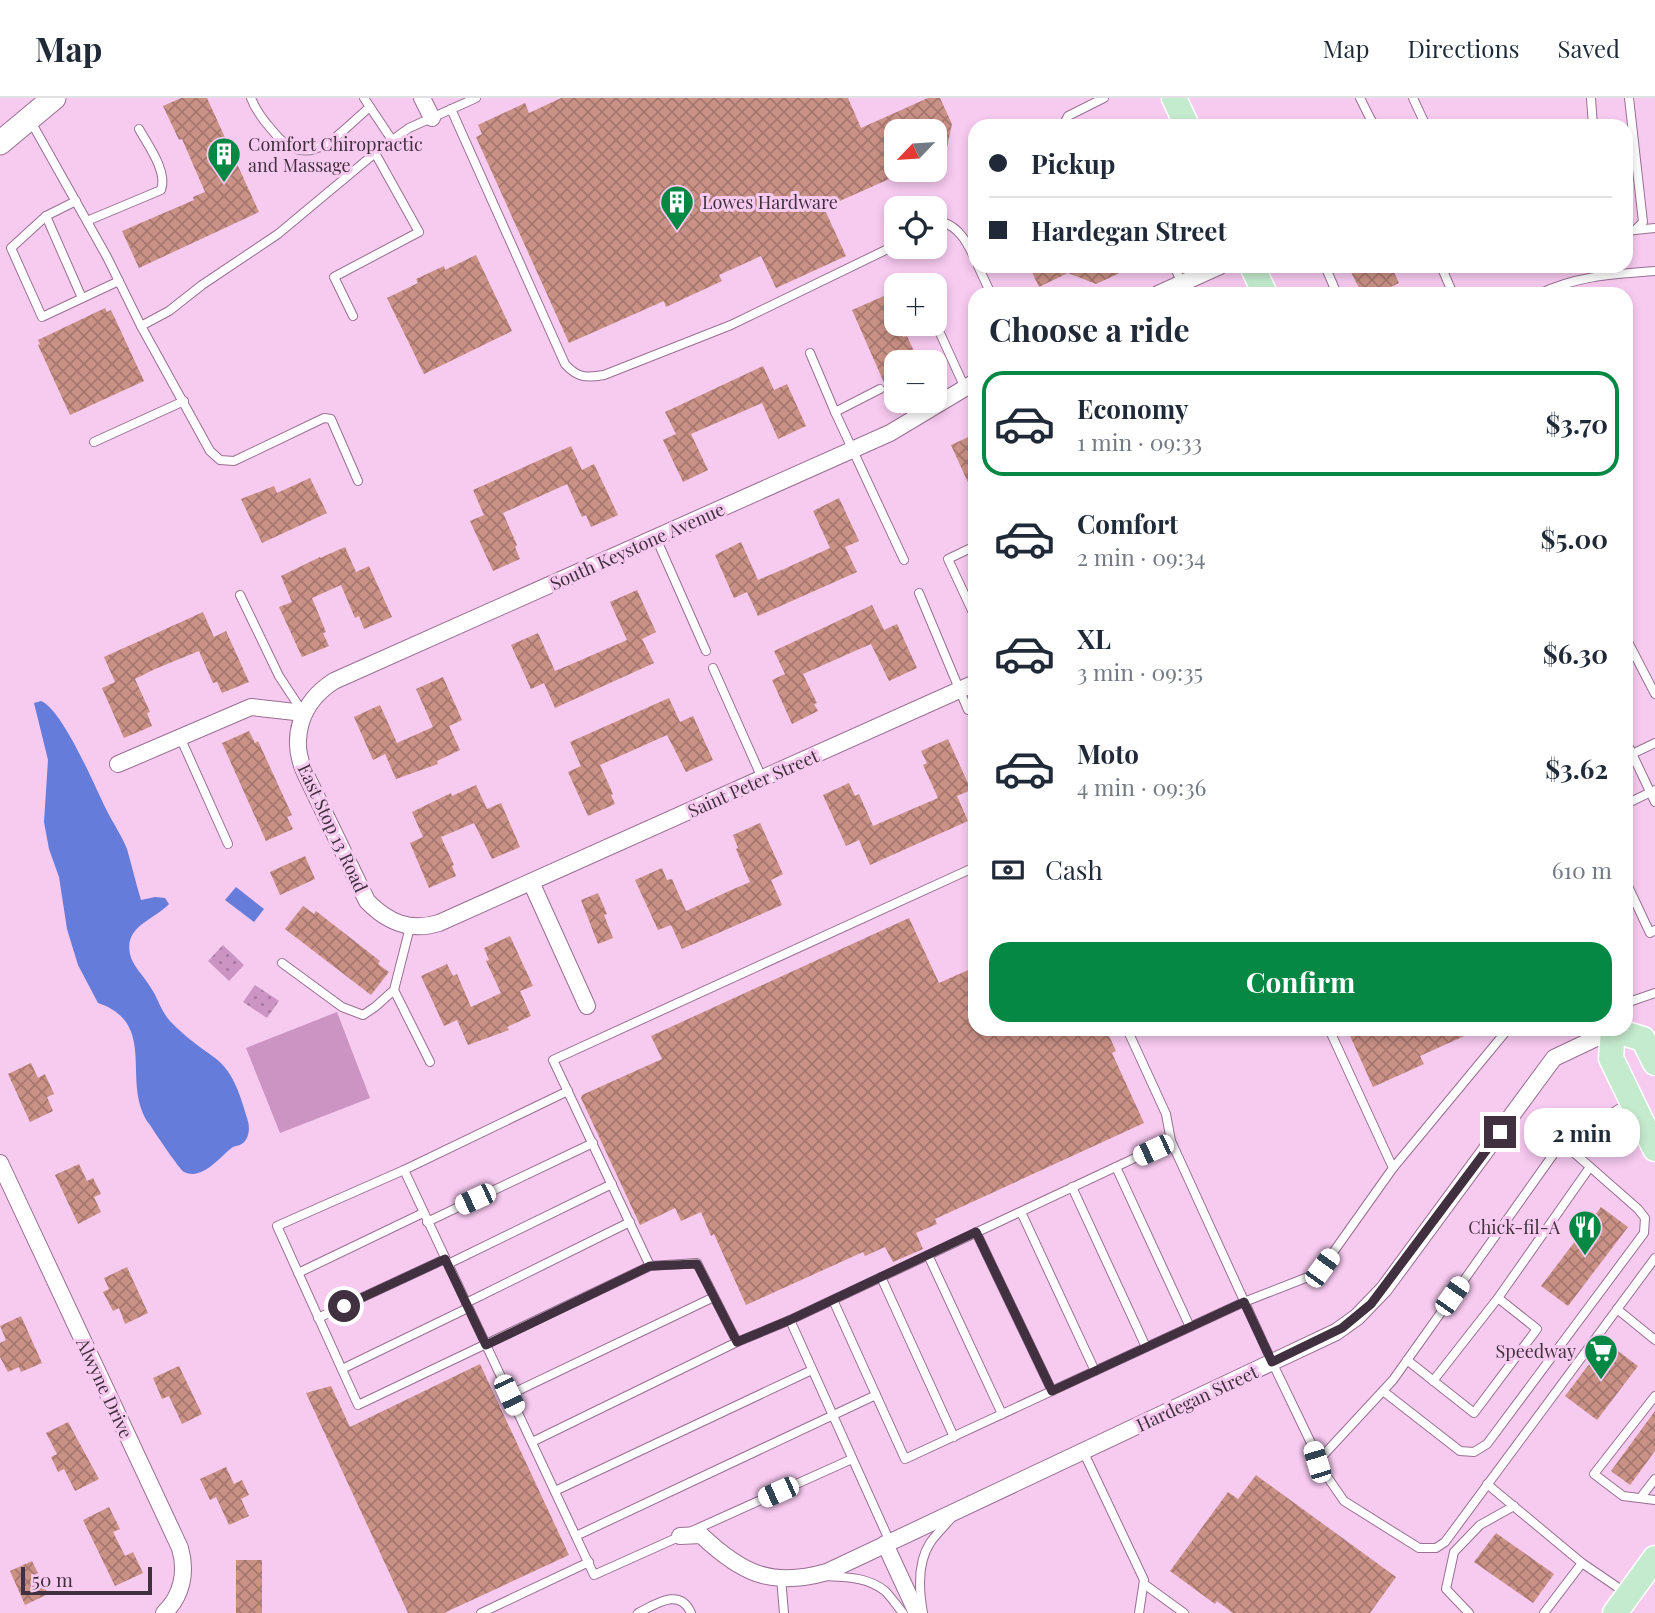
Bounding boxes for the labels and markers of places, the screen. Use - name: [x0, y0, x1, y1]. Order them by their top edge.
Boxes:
- place label: Comfort Chiropractic and Massage: [248, 132, 423, 177]
- building icon: Comfort Chiropractic and Massage: [205, 135, 243, 184]
- building icon: Lowes Hardware: [658, 183, 696, 232]
- place label: Lowes Hardware: [702, 190, 838, 214]
- restaurant icon: Chick-fil-A: [1566, 1208, 1604, 1257]
- place label: Chick-fil-A: [1468, 1215, 1561, 1239]
- supermarket icon: Speedway: [1582, 1332, 1620, 1381]
- place label: Speedway: [1495, 1339, 1576, 1363]

